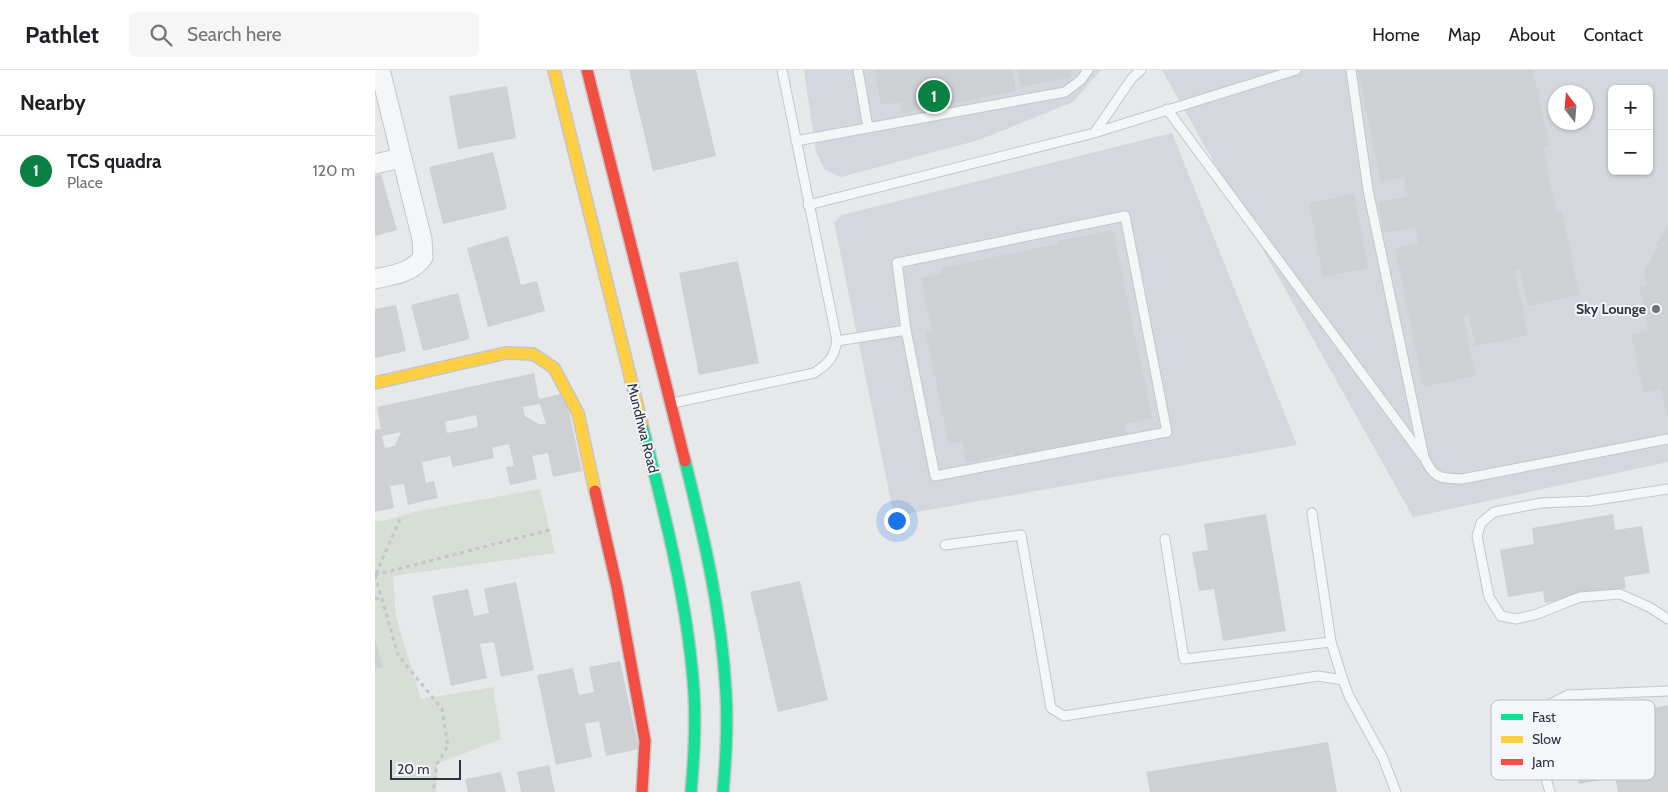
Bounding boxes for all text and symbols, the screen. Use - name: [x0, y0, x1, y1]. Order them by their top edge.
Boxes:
- search box: [129, 12, 479, 57]
- text: Pathlet: [25, 20, 99, 49]
- icon: search: [147, 21, 175, 49]
- text: Search here: [187, 23, 281, 46]
- text: Home: [1372, 24, 1420, 46]
- text: Map: [1448, 24, 1481, 46]
- text: About: [1509, 24, 1555, 46]
- text: Contact: [1583, 24, 1643, 46]
- pin: 1: [918, 77, 950, 115]
- north arrow: [1548, 85, 1593, 130]
- map controls: [1608, 85, 1653, 175]
- button: +: [1608, 85, 1653, 130]
- text: Nearby: [20, 90, 86, 115]
- button: −: [1608, 130, 1653, 175]
- text: TCS quadra: [67, 150, 161, 173]
- text: 1: [33, 161, 39, 180]
- text: 120 m: [313, 161, 355, 180]
- text: Place: [67, 173, 103, 192]
- place label: Sky Lounge: [1576, 300, 1646, 318]
- marker: Sky Lounge: [1650, 303, 1662, 315]
- street label: Mundhwa Road: [623, 381, 663, 475]
- your location: [884, 508, 910, 534]
- legend: [1491, 700, 1655, 780]
- text: Fast: [1532, 708, 1556, 726]
- text: Slow: [1532, 730, 1561, 748]
- text: Jam: [1531, 753, 1554, 771]
- scale bar: [390, 757, 461, 780]
- text: 20 m: [397, 760, 430, 778]

